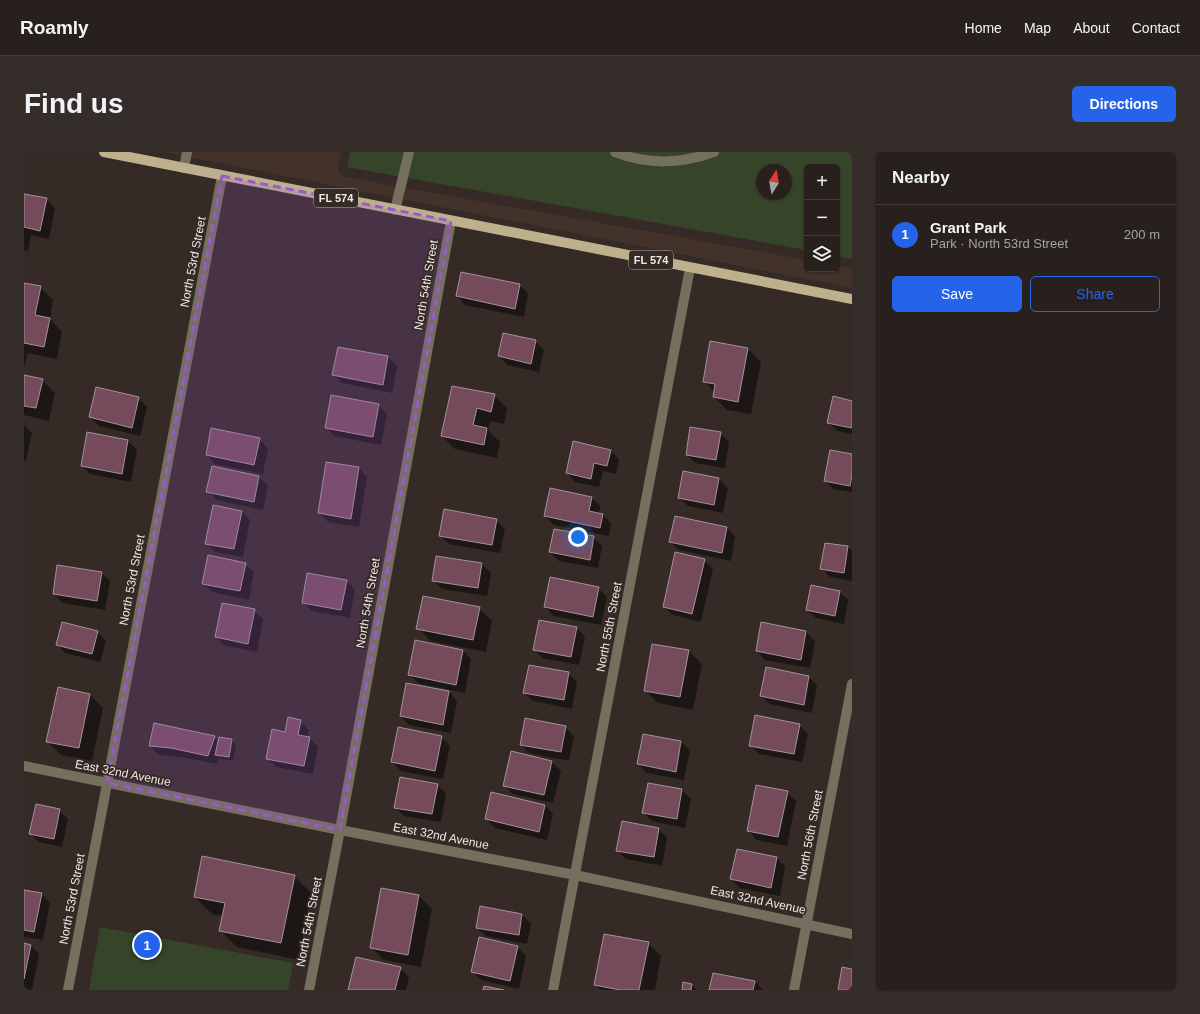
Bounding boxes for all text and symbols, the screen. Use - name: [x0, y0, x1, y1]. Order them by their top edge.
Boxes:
- text: Roamly: [20, 17, 89, 38]
- text: Home: [965, 20, 1002, 36]
- text: Map: [1024, 20, 1051, 36]
- text: About: [1073, 20, 1110, 36]
- text: Contact: [1132, 20, 1180, 36]
- button: Directions: [1072, 86, 1176, 122]
- text: Find us: [24, 88, 124, 119]
- north arrow: [756, 164, 792, 200]
- map controls: [804, 164, 840, 272]
- button: +: [804, 164, 840, 200]
- text: Nearby: [892, 168, 950, 187]
- road number: FL 574: [314, 189, 358, 207]
- button: −: [804, 200, 840, 236]
- street label: North 53rd Street: [177, 215, 209, 309]
- text: Grant Park: [930, 219, 1007, 236]
- text: 1: [901, 227, 909, 242]
- text: 200 m: [1124, 227, 1160, 242]
- button: layers: [804, 236, 840, 272]
- text: Park · North 53rd Street: [930, 236, 1068, 251]
- street label: North 54th Street: [411, 238, 441, 331]
- road number: FL 574: [629, 251, 673, 269]
- button: Save: [892, 276, 1022, 312]
- button: Share: [1030, 276, 1160, 312]
- your location: [568, 527, 588, 547]
- street label: North 53rd Street: [116, 533, 148, 627]
- street label: North 54th Street: [353, 556, 383, 649]
- street label: North 55th Street: [593, 580, 625, 673]
- street label: East 32nd Avenue: [74, 757, 172, 789]
- street label: North 56th Street: [794, 788, 826, 881]
- street label: East 32nd Avenue: [392, 820, 490, 852]
- street label: North 53rd Street: [56, 852, 88, 946]
- street label: North 54th Street: [293, 875, 325, 968]
- street label: East 32nd Avenue: [709, 883, 807, 917]
- pin: 1: [134, 930, 160, 960]

